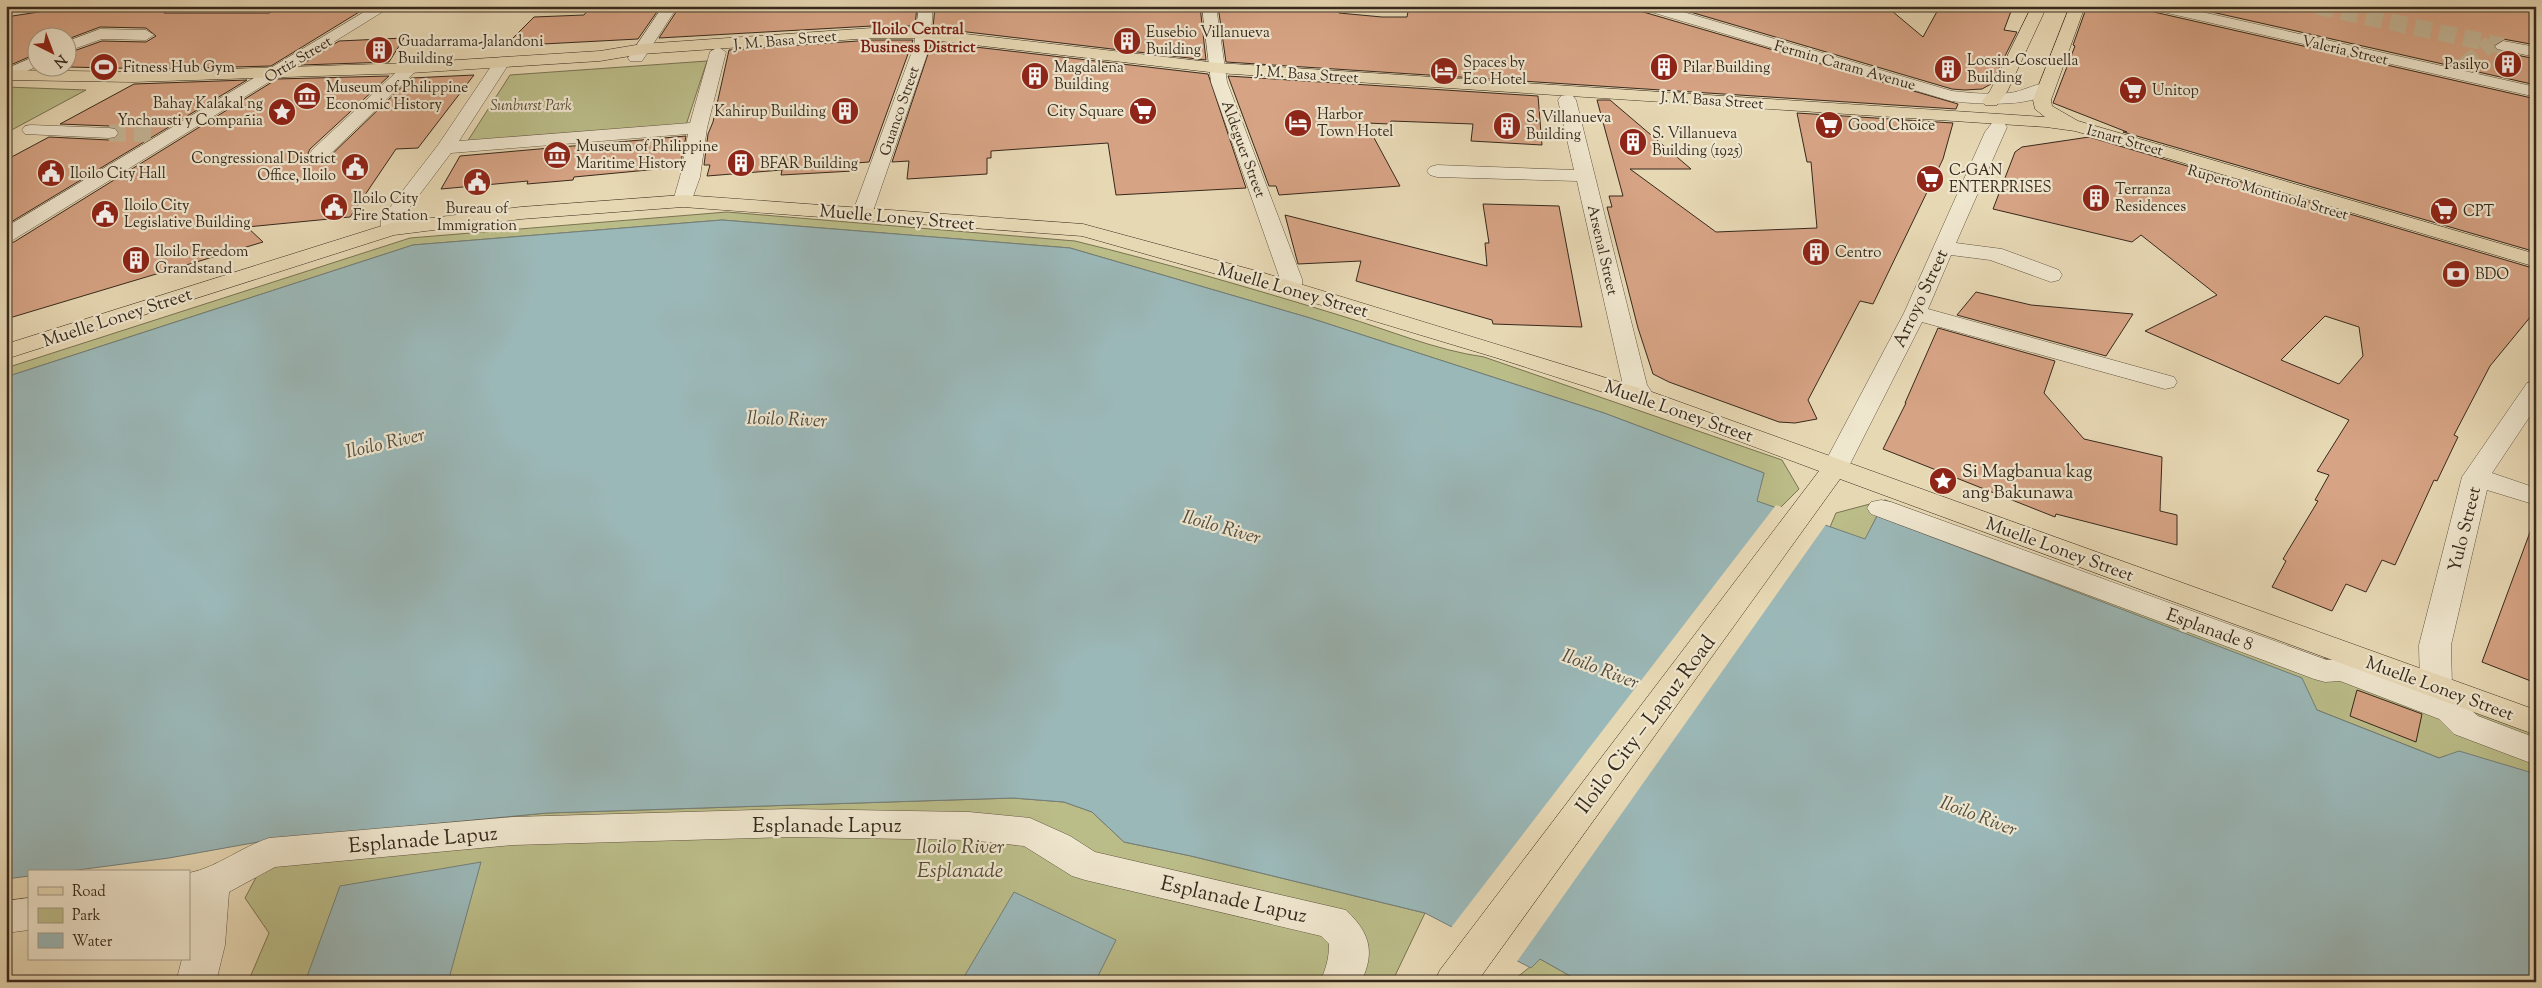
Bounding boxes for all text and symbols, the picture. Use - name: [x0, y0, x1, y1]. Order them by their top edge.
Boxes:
- district label: Iloilo Central Business District: [861, 19, 976, 60]
- place label: Eusebio Villanueva Building: [1146, 23, 1270, 61]
- building icon: Eusebio Villanueva Building: [1112, 26, 1142, 56]
- street label: J. M. Basa Street: [732, 27, 837, 57]
- north arrow: [28, 28, 78, 78]
- street label: Valeria Street: [2299, 31, 2390, 72]
- street label: Ortiz Street: [261, 32, 336, 89]
- place label: Guadarrama-Jalandoni Building: [398, 32, 543, 70]
- building icon: Guadarrama-Jalandoni Building: [364, 35, 394, 65]
- street label: Fermin Caram Avenue: [1771, 36, 1918, 97]
- text: N: [49, 49, 70, 71]
- building icon: Pasilyo: [2493, 49, 2523, 79]
- place label: Locsin-Coscuella Building: [1967, 51, 2078, 89]
- sports icon: Fitness Hub Gym: [89, 52, 119, 82]
- building icon: Pilar Building: [1649, 52, 1679, 82]
- place label: Spaces by Eco Hotel: [1463, 53, 1526, 91]
- building icon: Locsin-Coscuella Building: [1933, 54, 1963, 84]
- place label: Pasilyo: [2444, 55, 2489, 76]
- hotel icon: Spaces by Eco Hotel: [1429, 56, 1459, 86]
- place label: Fitness Hub Gym: [123, 58, 236, 79]
- place label: Magdalena Building: [1054, 58, 1124, 96]
- place label: Pilar Building: [1683, 58, 1770, 79]
- building icon: Magdalena Building: [1020, 61, 1050, 91]
- street label: J. M. Basa Street: [1254, 61, 1359, 90]
- street label: Guanco Street: [875, 64, 926, 159]
- supermarket icon: Unitop: [2118, 75, 2148, 105]
- place label: Museum of Philippine Economic History: [326, 78, 468, 116]
- museum icon: Museum of Philippine Economic History: [292, 81, 322, 111]
- place label: Unitop: [2152, 81, 2199, 102]
- street label: J. M. Basa Street: [1659, 87, 1764, 116]
- place label: Bahay Kalakal ng Ynchausti y Compañia: [117, 94, 263, 132]
- park label: Sunburst Park: [490, 96, 572, 117]
- building icon: Kahirup Building: [830, 96, 860, 126]
- supermarket icon: City Square: [1128, 96, 1158, 126]
- place icon: Bahay Kalakal ng Ynchausti y Compañia: [267, 97, 297, 127]
- street label: Aldeguer Street: [1215, 98, 1270, 201]
- place label: Kahirup Building: [714, 102, 826, 123]
- place label: City Square: [1047, 102, 1124, 123]
- place label: Harbor Town Hotel: [1317, 105, 1394, 143]
- hotel icon: Harbor Town Hotel: [1283, 108, 1313, 138]
- place label: S. Villanueva Building: [1526, 108, 1611, 146]
- supermarket icon: Good Choice: [1814, 110, 1844, 140]
- building icon: S. Villanueva Building: [1492, 111, 1522, 141]
- place label: Good Choice: [1848, 116, 1935, 137]
- street label: Iznart Street: [2084, 120, 2165, 162]
- place label: S. Villanueva Building (1925): [1652, 124, 1743, 162]
- building icon: S. Villanueva Building (1925): [1618, 127, 1648, 157]
- place label: Museum of Philippine Maritime History: [576, 137, 718, 175]
- museum icon: Museum of Philippine Maritime History: [542, 140, 572, 170]
- building icon: BFAR Building: [726, 148, 756, 178]
- place label: Congressional District Office, Iloilo: [191, 149, 336, 187]
- public building icon: Congressional District Office, Iloilo: [340, 152, 370, 182]
- place label: BFAR Building: [760, 154, 858, 175]
- public building icon: Iloilo City Hall: [36, 158, 66, 188]
- street label: Ruperto Montinola Street: [2185, 160, 2350, 226]
- place label: C-GAN ENTERPRISES: [1949, 161, 2052, 199]
- place label: Iloilo City Hall: [70, 164, 166, 185]
- supermarket icon: C-GAN ENTERPRISES: [1915, 164, 1945, 194]
- public building icon: Bureau of Immigration: [462, 167, 492, 197]
- place label: Terranza Residences: [2115, 180, 2186, 218]
- building icon: Terranza Residences: [2081, 183, 2111, 213]
- place label: Iloilo City Fire Station: [353, 189, 428, 227]
- public building icon: Iloilo City Fire Station: [319, 192, 349, 222]
- place label: Iloilo City Legislative Building: [124, 196, 251, 234]
- supermarket icon: CPT: [2429, 196, 2459, 226]
- public building icon: Iloilo City Legislative Building: [90, 199, 120, 229]
- place label: Bureau of Immigration: [437, 199, 517, 237]
- street label: Muelle Loney Street: [818, 199, 975, 239]
- place label: CPT: [2463, 202, 2495, 223]
- street label: Arsenal Street: [1581, 203, 1622, 298]
- building icon: Centro: [1801, 237, 1831, 267]
- place label: Iloilo Freedom Grandstand: [155, 242, 249, 280]
- place label: Centro: [1835, 243, 1881, 264]
- building icon: Iloilo Freedom Grandstand: [121, 245, 151, 275]
- street label: Arroyo Street: [1888, 245, 1956, 352]
- street label: Muelle Loney Street: [1214, 258, 1371, 326]
- bank icon: BDO: [2441, 259, 2471, 289]
- place label: BDO: [2475, 265, 2509, 286]
- street label: Muelle Loney Street: [40, 283, 196, 355]
- street label: Muelle Loney Street: [1601, 375, 1756, 451]
- water label: Iloilo River: [746, 406, 828, 435]
- water label: Iloilo River: [343, 422, 428, 467]
- place label: Si Magbanua kag ang Bakunawa: [1962, 460, 2093, 507]
- place icon: Si Magbanua kag ang Bakunawa: [1928, 466, 1958, 496]
- street label: Yulo Street: [2443, 484, 2489, 575]
- water label: Iloilo River: [1179, 504, 1264, 553]
- street label: Muelle Loney Street: [1982, 512, 2137, 590]
- street label: Esplanade 8: [2162, 603, 2257, 659]
- street label: Iloilo City – Lapuz Road: [1569, 630, 1724, 821]
- water label: Iloilo River: [1558, 643, 1643, 697]
- street label: Muelle Loney Street: [2362, 651, 2517, 729]
- water label: Iloilo River: [1936, 790, 2021, 844]
- street label: Esplanade Lapuz: [752, 812, 902, 842]
- street label: Esplanade Lapuz: [347, 820, 499, 862]
- park label: Iloilo River Esplanade: [916, 833, 1005, 887]
- legend: [28, 870, 190, 960]
- street label: Esplanade Lapuz: [1157, 870, 1310, 932]
- text: Road: [72, 882, 106, 903]
- text: Park: [72, 906, 101, 927]
- text: Water: [72, 932, 113, 953]

